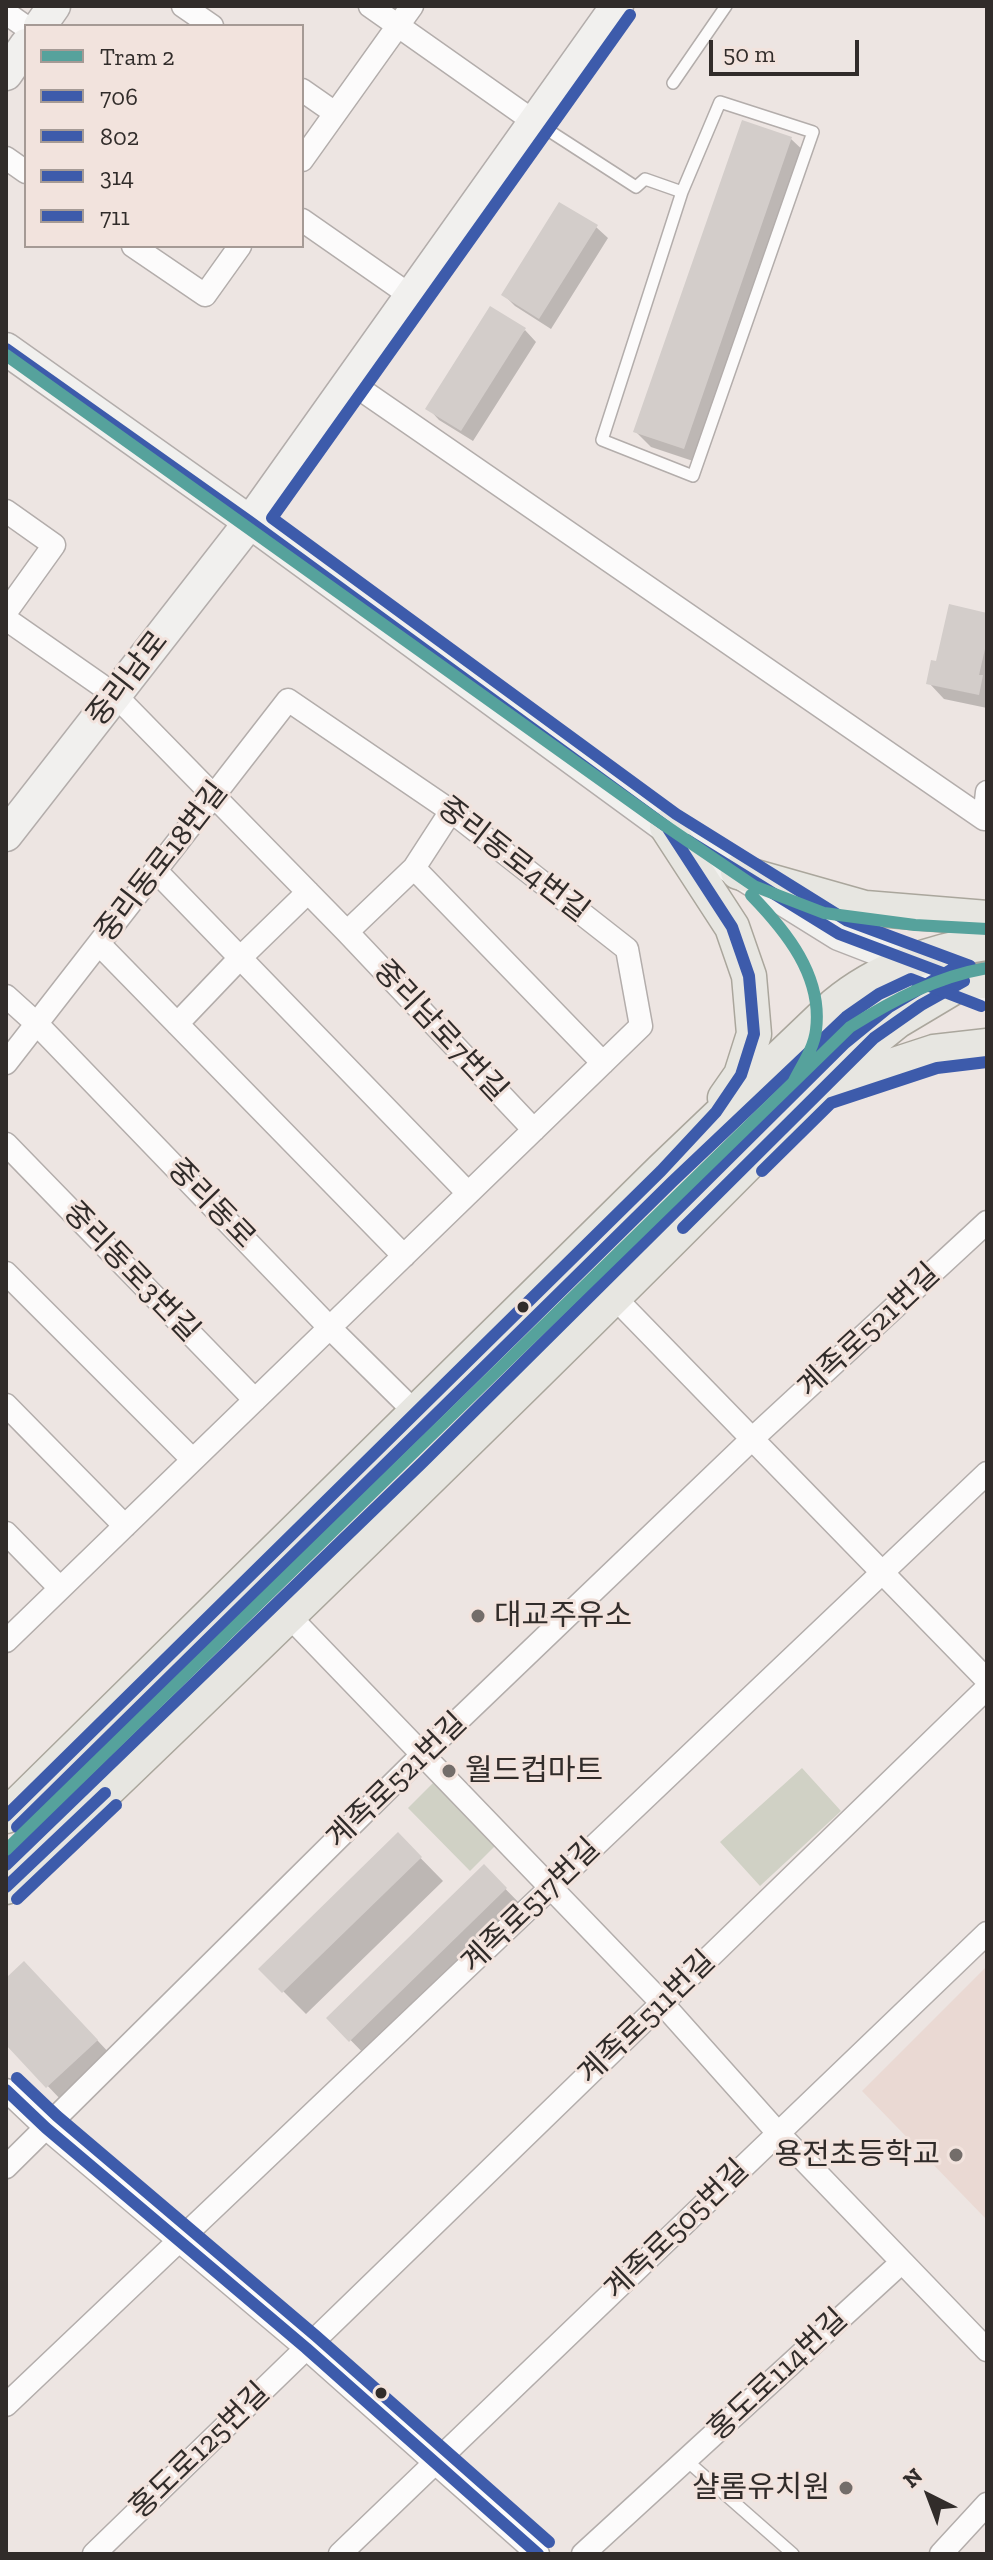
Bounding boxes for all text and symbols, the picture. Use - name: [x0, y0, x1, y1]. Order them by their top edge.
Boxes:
- legend: [24, 24, 304, 248]
- scale bar: [713, 24, 863, 74]
- text: 50 m: [723, 39, 775, 68]
- text: Tram 2: [100, 42, 175, 71]
- text: 706: [100, 82, 138, 111]
- text: 802: [100, 122, 139, 151]
- text: 314: [100, 162, 134, 191]
- text: 711: [100, 202, 130, 231]
- street label: 중리남로: [80, 624, 176, 734]
- street label: 중리동로18번길: [88, 775, 236, 949]
- street label: 중리동로4번길: [430, 790, 596, 930]
- street label: 중리남로7번길: [366, 953, 514, 1109]
- street label: 중리동로: [160, 1152, 262, 1256]
- street label: 중리동로3번길: [55, 1195, 207, 1349]
- street label: 계족로521번길: [791, 1256, 947, 1406]
- unlabelled marker: [515, 1299, 531, 1315]
- place label: 대교주유소: [494, 1598, 632, 1634]
- marker: 대교주유소: [469, 1607, 487, 1625]
- street label: 계족로521번길: [320, 1705, 474, 1857]
- place label: 월드컵마트: [465, 1753, 603, 1789]
- marker: 월드컵마트: [440, 1762, 458, 1780]
- street label: 계족로517번길: [454, 1831, 608, 1981]
- street label: 계족로511번길: [571, 1944, 723, 2092]
- place label: 용전초등학교: [774, 2137, 940, 2173]
- marker: 용전초등학교: [947, 2146, 965, 2164]
- street label: 계족로505번길: [598, 2152, 756, 2308]
- street label: 홍도로114번길: [701, 2301, 855, 2449]
- street label: 홍도로125번길: [123, 2375, 277, 2527]
- unlabelled marker: [373, 2385, 389, 2401]
- north arrow: [889, 2456, 969, 2536]
- text: N: [897, 2462, 928, 2493]
- place label: 샬롬유치원: [692, 2470, 830, 2506]
- marker: 샬롬유치원: [837, 2479, 855, 2497]

